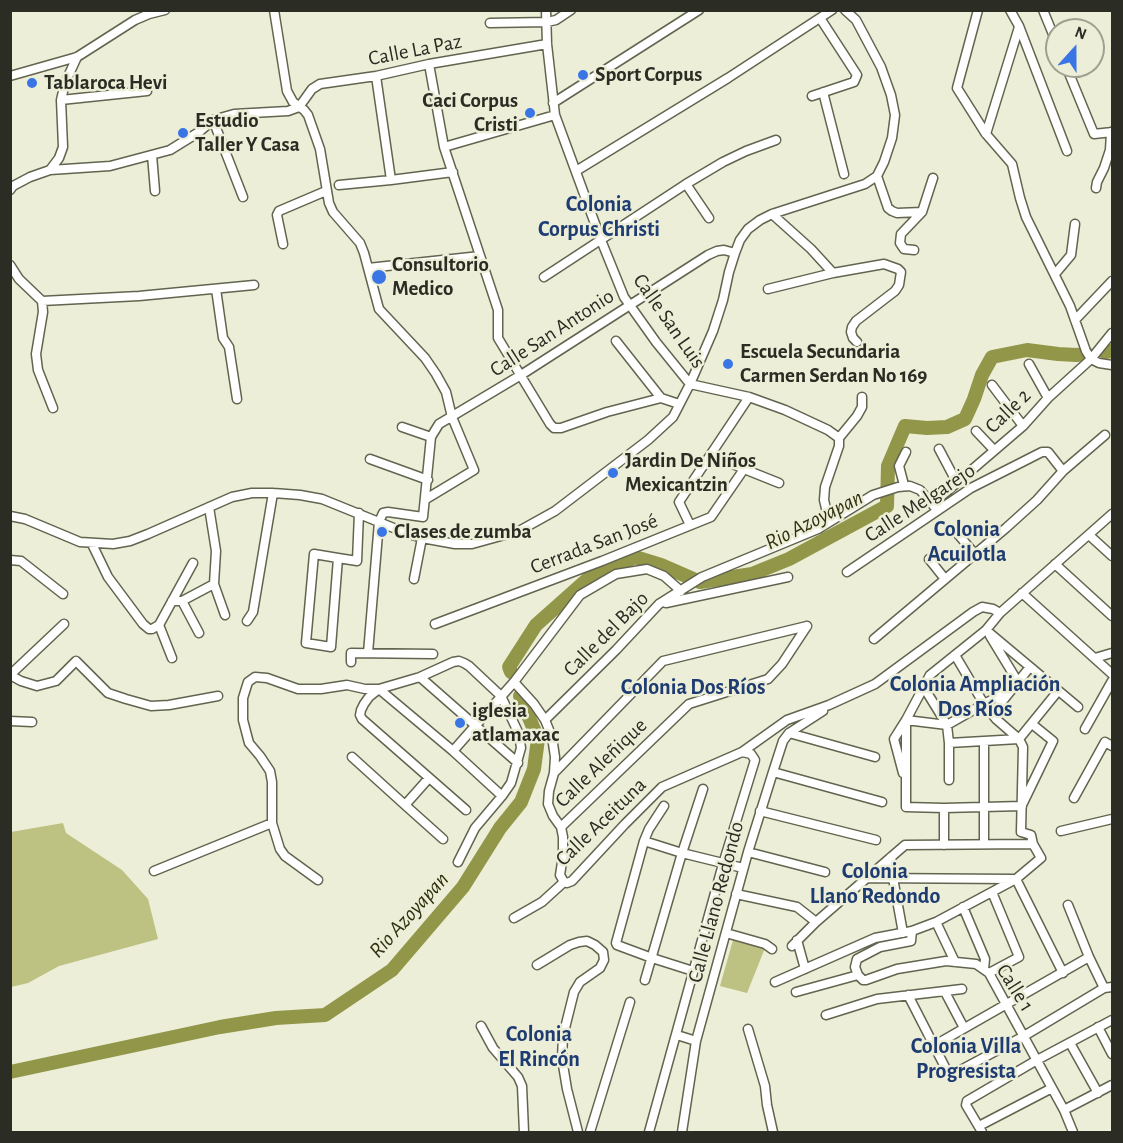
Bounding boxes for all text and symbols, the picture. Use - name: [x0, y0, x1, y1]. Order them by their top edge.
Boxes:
- north arrow: [1045, 18, 1105, 78]
- text: N: [1073, 24, 1089, 43]
- street label: Calle La Paz: [366, 29, 464, 71]
- place label: Sport Corpus: [595, 62, 702, 88]
- marker: Sport Corpus: [576, 68, 590, 82]
- place label: Tablaroca Hevi: [44, 70, 168, 96]
- marker: Tablaroca Hevi: [25, 76, 39, 90]
- place label: Caci Corpus Cristi: [422, 88, 518, 138]
- marker: Caci Corpus Cristi: [523, 106, 537, 120]
- place label: Estudio Taller Y Casa: [195, 108, 300, 158]
- marker: Estudio Taller Y Casa: [176, 126, 190, 140]
- district label: Colonia Corpus Christi: [538, 191, 660, 242]
- place label: Consultorio Medico: [392, 252, 489, 302]
- marker: Consultorio Medico: [370, 268, 388, 286]
- street label: Calle San Luis: [627, 269, 711, 373]
- street label: Calle San Antonio: [485, 284, 619, 382]
- place label: Escuela Secundaria Carmen Serdan No 169: [740, 339, 927, 389]
- marker: Escuela Secundaria Carmen Serdan No 169: [721, 357, 735, 371]
- street label: Calle 2: [980, 383, 1036, 439]
- place label: Jardin De Niños Mexicantzin: [625, 448, 756, 498]
- street label: Calle Melgarejo: [860, 458, 980, 548]
- marker: Jardin De Niños Mexicantzin: [606, 466, 620, 480]
- water label: Rio Azoyapan: [761, 484, 867, 556]
- street label: Cerrada San José: [527, 508, 661, 580]
- district label: Colonia Acuilotla: [928, 516, 1006, 568]
- place label: Clases de zumba: [394, 519, 532, 545]
- marker: Clases de zumba: [375, 525, 389, 539]
- street label: Calle del Bajo: [558, 586, 654, 682]
- district label: Colonia Ampliación Dos Ríos: [890, 671, 1060, 722]
- district label: Colonia Dos Ríos: [621, 674, 765, 700]
- place label: iglesia atlamaxac: [472, 698, 559, 748]
- street label: Calle Aleñique: [550, 713, 652, 813]
- marker: iglesia atlamaxac: [453, 716, 467, 730]
- street label: Calle Aceituna: [550, 772, 652, 872]
- street label: Calle Llano Redondo: [682, 819, 750, 985]
- district label: Colonia Llano Redondo: [810, 858, 940, 909]
- water label: Rio Azoyapan: [364, 867, 454, 963]
- street label: Calle 1: [991, 960, 1039, 1016]
- district label: Colonia El Rincón: [498, 1021, 580, 1072]
- district label: Colonia Villa Progresista: [911, 1033, 1021, 1084]

